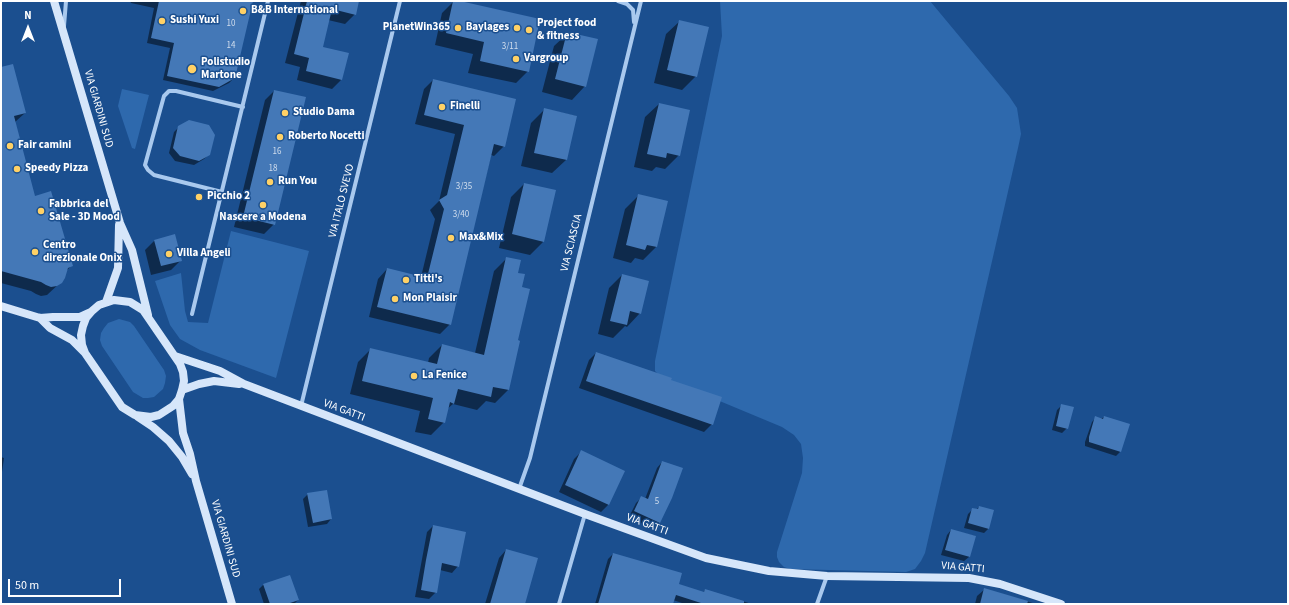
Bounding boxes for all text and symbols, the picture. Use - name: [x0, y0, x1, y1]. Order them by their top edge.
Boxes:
- place label: B&B International: [251, 4, 338, 18]
- marker: B&B International: [238, 6, 248, 16]
- north arrow: [8, 8, 48, 48]
- text: N: [24, 8, 32, 23]
- place label: Sushi Yuxi: [170, 14, 219, 28]
- marker: Sushi Yuxi: [157, 16, 167, 26]
- place label: Project food & fitness: [537, 17, 596, 43]
- house number: 10: [227, 19, 235, 29]
- place label: PlanetWin365: [383, 21, 450, 35]
- place label: Baylages: [466, 21, 509, 35]
- marker: PlanetWin365: [453, 23, 463, 33]
- marker: Baylages: [512, 23, 522, 33]
- marker: Project food & fitness: [524, 25, 534, 35]
- house number: 14: [227, 41, 235, 51]
- house number: 3/11: [502, 42, 518, 52]
- place label: Vargroup: [524, 52, 569, 66]
- marker: Vargroup: [511, 54, 521, 64]
- place label: Polistudio Martone: [201, 56, 250, 82]
- marker: Polistudio Martone: [186, 63, 198, 75]
- street label: VIA GIARDINI SUD: [81, 69, 115, 149]
- place label: Finelli: [450, 100, 480, 114]
- marker: Finelli: [437, 102, 447, 112]
- place label: Studio Dama: [293, 106, 355, 120]
- marker: Studio Dama: [280, 108, 290, 118]
- place label: Roberto Nocetti: [288, 130, 365, 144]
- marker: Roberto Nocetti: [275, 132, 285, 142]
- place label: Fair camini: [18, 139, 71, 153]
- marker: Fair camini: [5, 141, 15, 151]
- house number: 16: [273, 147, 281, 157]
- place label: Speedy Pizza: [25, 162, 88, 176]
- street label: VIA ITALO SVEVO: [326, 163, 358, 239]
- marker: Speedy Pizza: [12, 164, 22, 174]
- house number: 18: [269, 164, 277, 174]
- place label: Run You: [278, 175, 317, 189]
- marker: Run You: [265, 177, 275, 187]
- house number: 3/35: [456, 182, 472, 192]
- place label: Picchio 2: [207, 190, 250, 204]
- marker: Picchio 2: [194, 192, 204, 202]
- place label: Fabbrica del Sale - 3D Mood: [49, 198, 120, 224]
- marker: Nascere a Modena: [258, 200, 268, 210]
- marker: Fabbrica del Sale - 3D Mood: [36, 206, 46, 216]
- house number: 3/40: [453, 210, 469, 220]
- place label: Nascere a Modena: [219, 211, 307, 225]
- street label: VIA SCIASCIA: [558, 213, 586, 273]
- place label: Max&Mix: [459, 231, 503, 245]
- marker: Max&Mix: [446, 233, 456, 243]
- place label: Centro direzionale Onix: [43, 239, 122, 265]
- marker: Centro direzionale Onix: [30, 247, 40, 257]
- place label: Villa Angeli: [177, 247, 231, 261]
- marker: Villa Angeli: [164, 249, 174, 259]
- place label: Titti's: [414, 273, 442, 287]
- marker: Titti's: [401, 275, 411, 285]
- place label: Mon Plaisir: [403, 292, 457, 306]
- marker: Mon Plaisir: [390, 294, 400, 304]
- place label: La Fenice: [422, 369, 467, 383]
- marker: La Fenice: [409, 371, 419, 381]
- street label: VIA GATTI: [321, 397, 367, 425]
- house number: 5: [655, 497, 659, 507]
- street label: VIA GIARDINI SUD: [208, 499, 242, 579]
- street label: VIA GATTI: [624, 511, 670, 539]
- street label: VIA GATTI: [941, 560, 985, 576]
- scale bar: [10, 571, 123, 597]
- text: 50 m: [15, 577, 39, 594]

